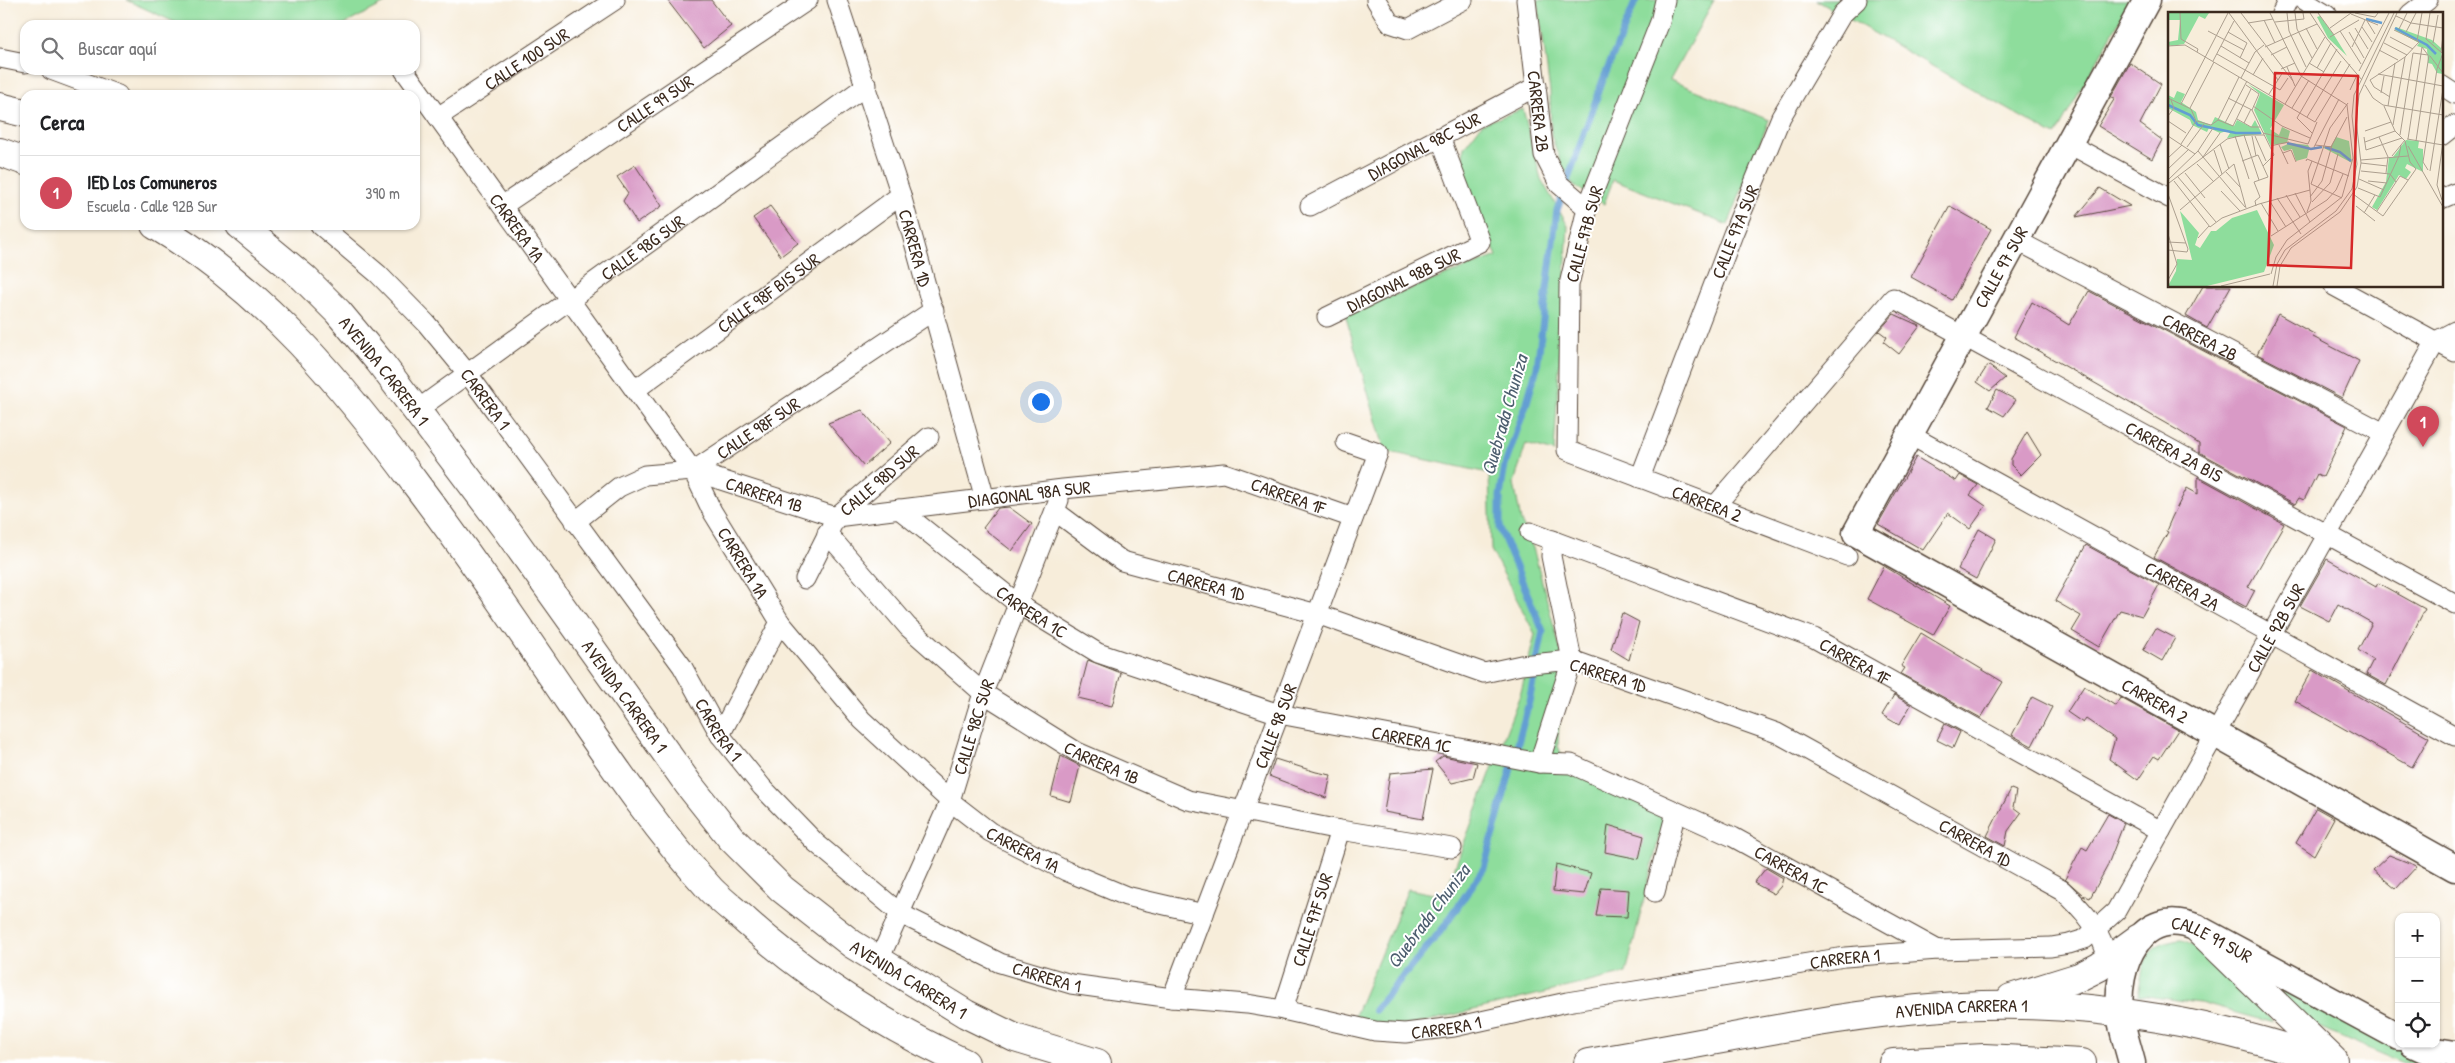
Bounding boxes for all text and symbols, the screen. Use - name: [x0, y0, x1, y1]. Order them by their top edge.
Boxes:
- inset map: [2168, 12, 2442, 288]
- search box: [20, 20, 420, 75]
- street label: CALLE 100 SUR: [479, 21, 574, 96]
- icon: search: [38, 34, 66, 62]
- text: Buscar aquí: [78, 35, 157, 61]
- street label: CALLE 99 SUR: [611, 68, 698, 138]
- street label: CARRERA 2B: [1522, 69, 1556, 153]
- street label: DIAGONAL 98C SUR: [1363, 106, 1485, 186]
- text: Cerca: [40, 108, 84, 137]
- text: IED Los Comuneros: [87, 169, 217, 195]
- street label: CALLE 97A SUR: [1705, 181, 1764, 282]
- text: 1: [53, 182, 59, 204]
- text: 390 m: [365, 182, 400, 204]
- street label: CALLE 97B SUR: [1559, 183, 1609, 285]
- street label: CARRERA 1A: [484, 188, 551, 267]
- text: Escuela · Calle 92B Sur: [87, 195, 217, 217]
- street label: CARRERA 1D: [893, 206, 938, 290]
- street label: CALLE 98G SUR: [595, 208, 689, 286]
- street label: CALLE 97 SUR: [1968, 222, 2034, 312]
- street label: DIAGONAL 98B SUR: [1342, 241, 1464, 318]
- street label: CALLE 98F BIS SUR: [712, 246, 825, 338]
- street label: CARRERA 2B: [2158, 307, 2242, 367]
- street label: AVENIDA CARRERA 1: [334, 310, 436, 430]
- water label: Quebrada Chuniza: [1474, 349, 1534, 478]
- street label: CARRERA 1: [455, 363, 517, 434]
- your location: [1028, 389, 1054, 415]
- street label: CALLE 98F SUR: [711, 391, 805, 465]
- pin: 1: [2407, 406, 2439, 447]
- street label: CARRERA 2A BIS: [2121, 415, 2227, 488]
- street label: CALLE 98D SUR: [834, 439, 924, 521]
- street label: CARRERA 1B: [723, 470, 806, 518]
- street label: CARRERA 1F: [1248, 471, 1330, 520]
- street label: DIAGONAL 98A SUR: [967, 474, 1092, 513]
- street label: CARRERA 2: [1668, 478, 1746, 528]
- street label: CARRERA 1A: [712, 522, 775, 603]
- street label: CARRERA 2A: [2141, 555, 2224, 616]
- street label: CARRERA 1D: [1165, 561, 1248, 606]
- street label: CARRERA 1C: [991, 579, 1072, 644]
- street label: CALLE 92B SUR: [2240, 579, 2310, 677]
- street label: CARRERA 1F: [1815, 631, 1896, 691]
- street label: AVENIDA CARRERA 1: [577, 635, 674, 757]
- street label: CARRERA 1D: [1567, 651, 1650, 699]
- street label: CARRERA 2: [2117, 672, 2193, 729]
- street label: CALLE 98C SUR: [946, 675, 1000, 778]
- street label: CALLE 98 SUR: [1247, 680, 1302, 772]
- street label: CARRERA 1: [689, 693, 749, 766]
- street label: CARRERA 1C: [1370, 719, 1454, 759]
- street label: CARRERA 1B: [1059, 735, 1143, 790]
- street label: CARRERA 1D: [1935, 812, 2017, 873]
- street label: CARRERA 1A: [982, 820, 1064, 878]
- street label: CARRERA 1C: [1750, 839, 1833, 900]
- water label: Quebrada Chuniza: [1380, 857, 1477, 973]
- street label: CALLE 97F SUR: [1285, 869, 1338, 969]
- street label: CALLE 91 SUR: [2170, 910, 2257, 968]
- map controls: [2395, 913, 2440, 1048]
- button: +: [2395, 913, 2440, 958]
- street label: AVENIDA CARRERA 1: [846, 934, 972, 1024]
- street label: CARRERA 1: [1808, 942, 1881, 975]
- street label: CARRERA 1: [1009, 955, 1083, 998]
- button: −: [2395, 958, 2440, 1003]
- street label: AVENIDA CARRERA 1: [1894, 992, 2028, 1024]
- button: locate: [2395, 1003, 2440, 1048]
- street label: CARRERA 1: [1410, 1009, 1484, 1045]

